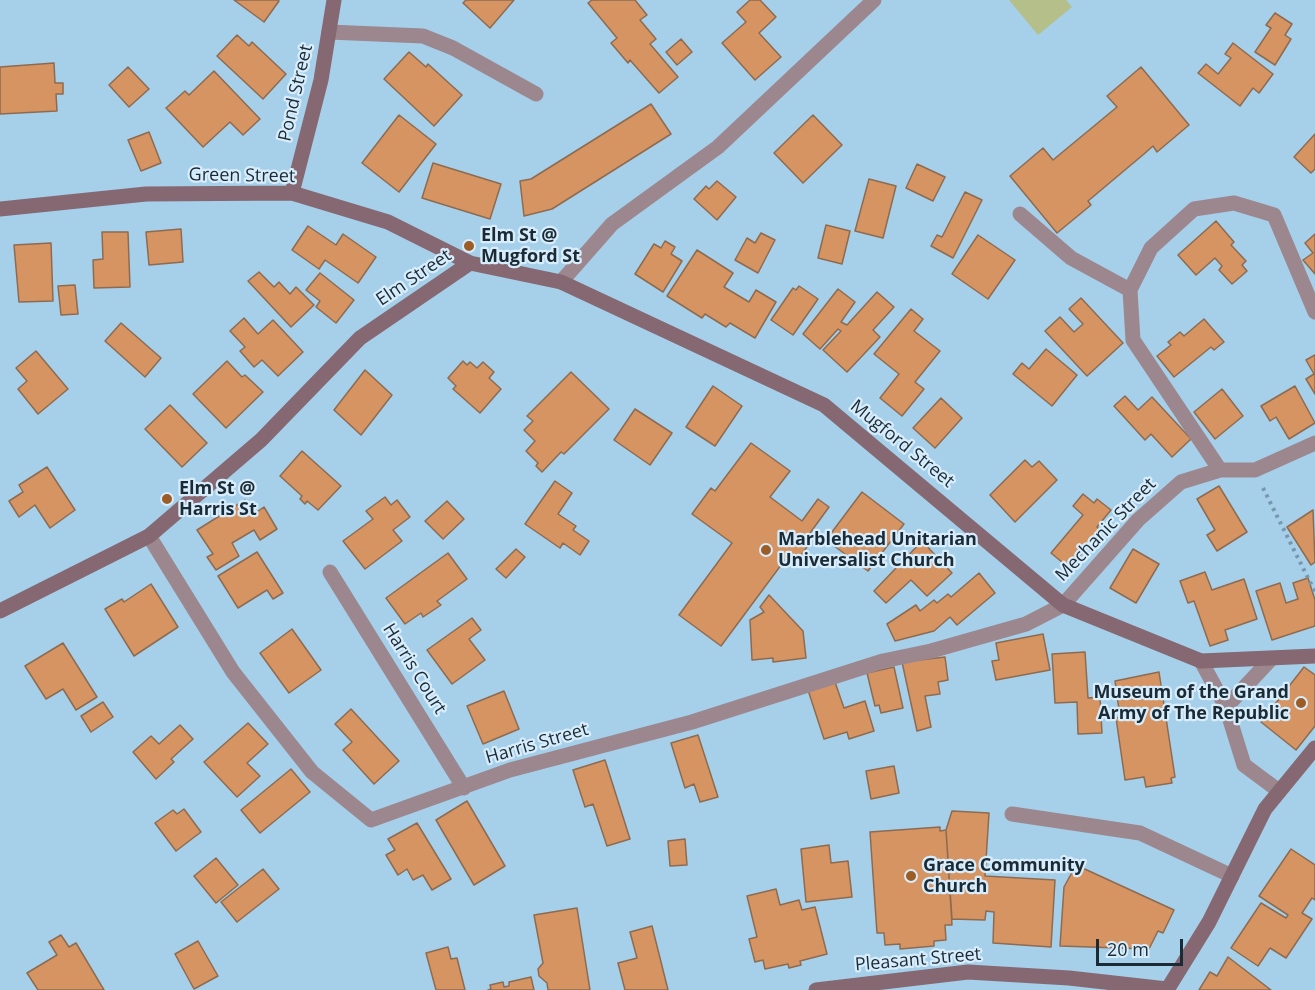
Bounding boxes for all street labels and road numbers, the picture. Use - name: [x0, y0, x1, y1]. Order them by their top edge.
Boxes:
- street label: Pond Street: [274, 43, 318, 143]
- street label: Green Street: [188, 164, 296, 188]
- street label: Elm Street: [372, 245, 456, 311]
- street label: Mugford Street: [846, 396, 958, 492]
- street label: Mechanic Street: [1051, 474, 1161, 586]
- street label: Harris Court: [378, 620, 450, 718]
- street label: Harris Street: [483, 719, 591, 769]
- street label: Pleasant Street: [854, 944, 982, 976]

